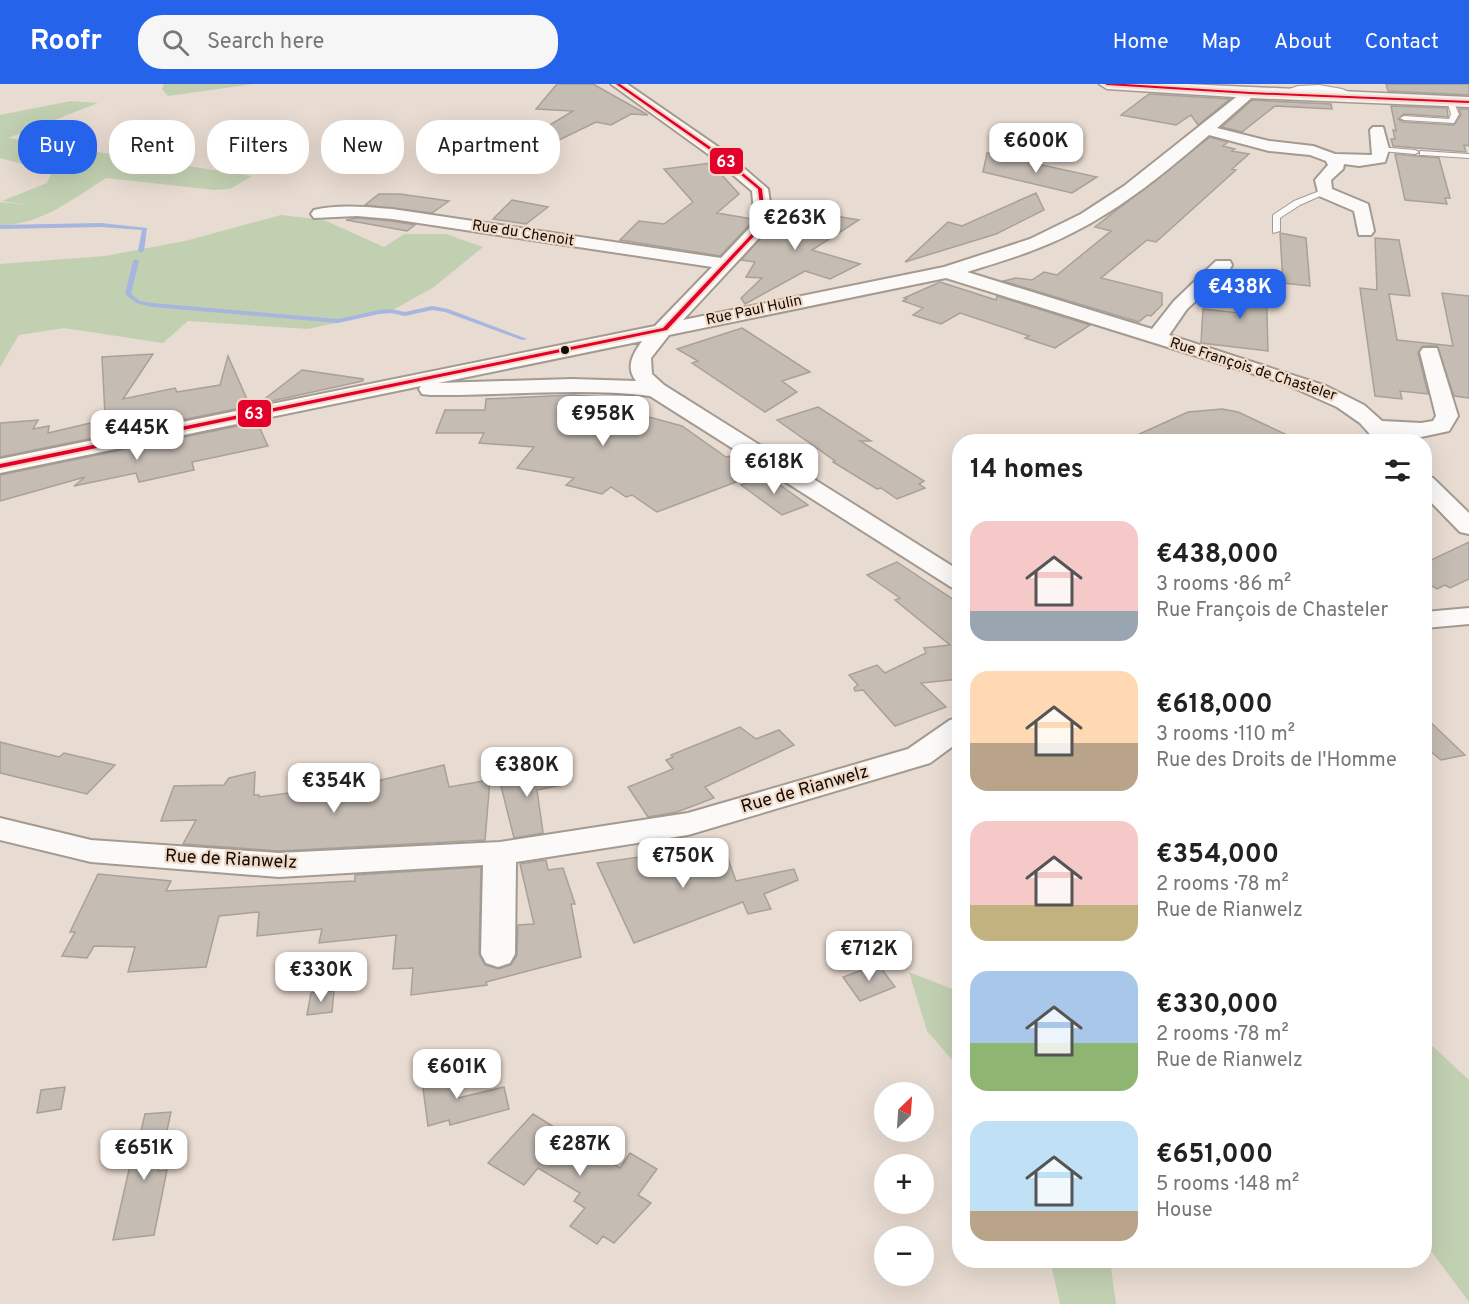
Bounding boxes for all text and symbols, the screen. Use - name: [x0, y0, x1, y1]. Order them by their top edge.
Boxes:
- search box: [138, 15, 558, 69]
- text: Roofr: [30, 24, 102, 60]
- icon: search: [159, 26, 192, 59]
- text: Search here: [207, 29, 324, 56]
- text: Home: [1113, 29, 1169, 56]
- text: Map: [1202, 29, 1241, 56]
- text: About: [1274, 29, 1332, 56]
- text: Contact: [1365, 29, 1439, 56]
- chip: Buy: [18, 120, 97, 174]
- chip: Rent: [109, 120, 195, 174]
- chip: Filters: [207, 120, 309, 174]
- chip: New: [321, 120, 404, 174]
- chip: Apartment: [416, 120, 560, 174]
- pin: €600K: [994, 123, 1078, 174]
- text: €600K: [1003, 129, 1069, 155]
- line badge: 63: [709, 147, 744, 175]
- text: 63: [716, 153, 736, 173]
- pin: €263K: [753, 200, 837, 251]
- text: €263K: [763, 206, 827, 232]
- street label: Rue du Chenoit: [471, 217, 575, 251]
- pin: €438K: [1198, 269, 1282, 320]
- text: €438K: [1208, 275, 1272, 301]
- street label: Rue Paul Hulin: [704, 292, 804, 330]
- street label: Rue François de Chasteler: [1167, 334, 1339, 406]
- unlabelled marker: [559, 344, 571, 356]
- pin: €958K: [561, 396, 645, 447]
- line badge: 63: [237, 399, 272, 428]
- text: €958K: [571, 402, 635, 428]
- text: 63: [244, 405, 264, 425]
- pin: €445K: [95, 410, 179, 461]
- text: €445K: [105, 416, 169, 442]
- pin: €618K: [732, 444, 816, 495]
- text: €618K: [744, 450, 804, 476]
- text: 14 homes: [970, 454, 1084, 487]
- icon: filters: [1381, 454, 1414, 487]
- text: €438,000: [1156, 539, 1279, 572]
- icon: home: [1018, 545, 1090, 617]
- text: 3 rooms · 86 m²: [1156, 572, 1291, 598]
- text: Rue François de Chasteler: [1156, 598, 1388, 624]
- text: €618,000: [1156, 689, 1273, 722]
- icon: home: [1018, 695, 1090, 767]
- text: 3 rooms · 110 m²: [1156, 722, 1295, 748]
- pin: €380K: [485, 747, 569, 798]
- text: Rue des Droits de l'Homme: [1156, 748, 1397, 774]
- text: €380K: [495, 753, 559, 779]
- street label: Rue de Rianwelz: [738, 761, 872, 819]
- pin: €354K: [292, 763, 376, 814]
- text: €354K: [302, 769, 366, 795]
- pin: €750K: [641, 838, 725, 889]
- text: €354,000: [1156, 839, 1279, 872]
- text: €750K: [652, 844, 714, 870]
- street label: Rue de Rianwelz: [164, 845, 298, 875]
- icon: home: [1018, 845, 1090, 917]
- text: 2 rooms · 78 m²: [1156, 872, 1289, 898]
- text: Rue de Rianwelz: [1156, 898, 1303, 924]
- pin: €712K: [827, 931, 911, 982]
- text: €712K: [840, 937, 898, 963]
- pin: €330K: [279, 952, 363, 1003]
- text: €330K: [289, 958, 353, 984]
- text: €330,000: [1156, 989, 1278, 1022]
- icon: home: [1018, 995, 1090, 1067]
- text: 2 rooms · 78 m²: [1156, 1022, 1289, 1048]
- text: Rue de Rianwelz: [1156, 1048, 1303, 1074]
- pin: €601K: [415, 1049, 499, 1100]
- text: €601K: [427, 1055, 487, 1081]
- north arrow: [874, 1082, 934, 1142]
- map controls: [874, 1082, 934, 1286]
- pin: €287K: [538, 1126, 622, 1177]
- pin: €651K: [102, 1130, 186, 1181]
- text: €287K: [549, 1132, 611, 1158]
- text: €651K: [114, 1136, 174, 1162]
- text: €651,000: [1156, 1139, 1273, 1172]
- icon: home: [1018, 1145, 1090, 1217]
- button: +: [874, 1154, 934, 1214]
- text: 5 rooms · 148 m²: [1156, 1172, 1299, 1198]
- text: House: [1156, 1198, 1212, 1224]
- button: −: [874, 1226, 934, 1286]

